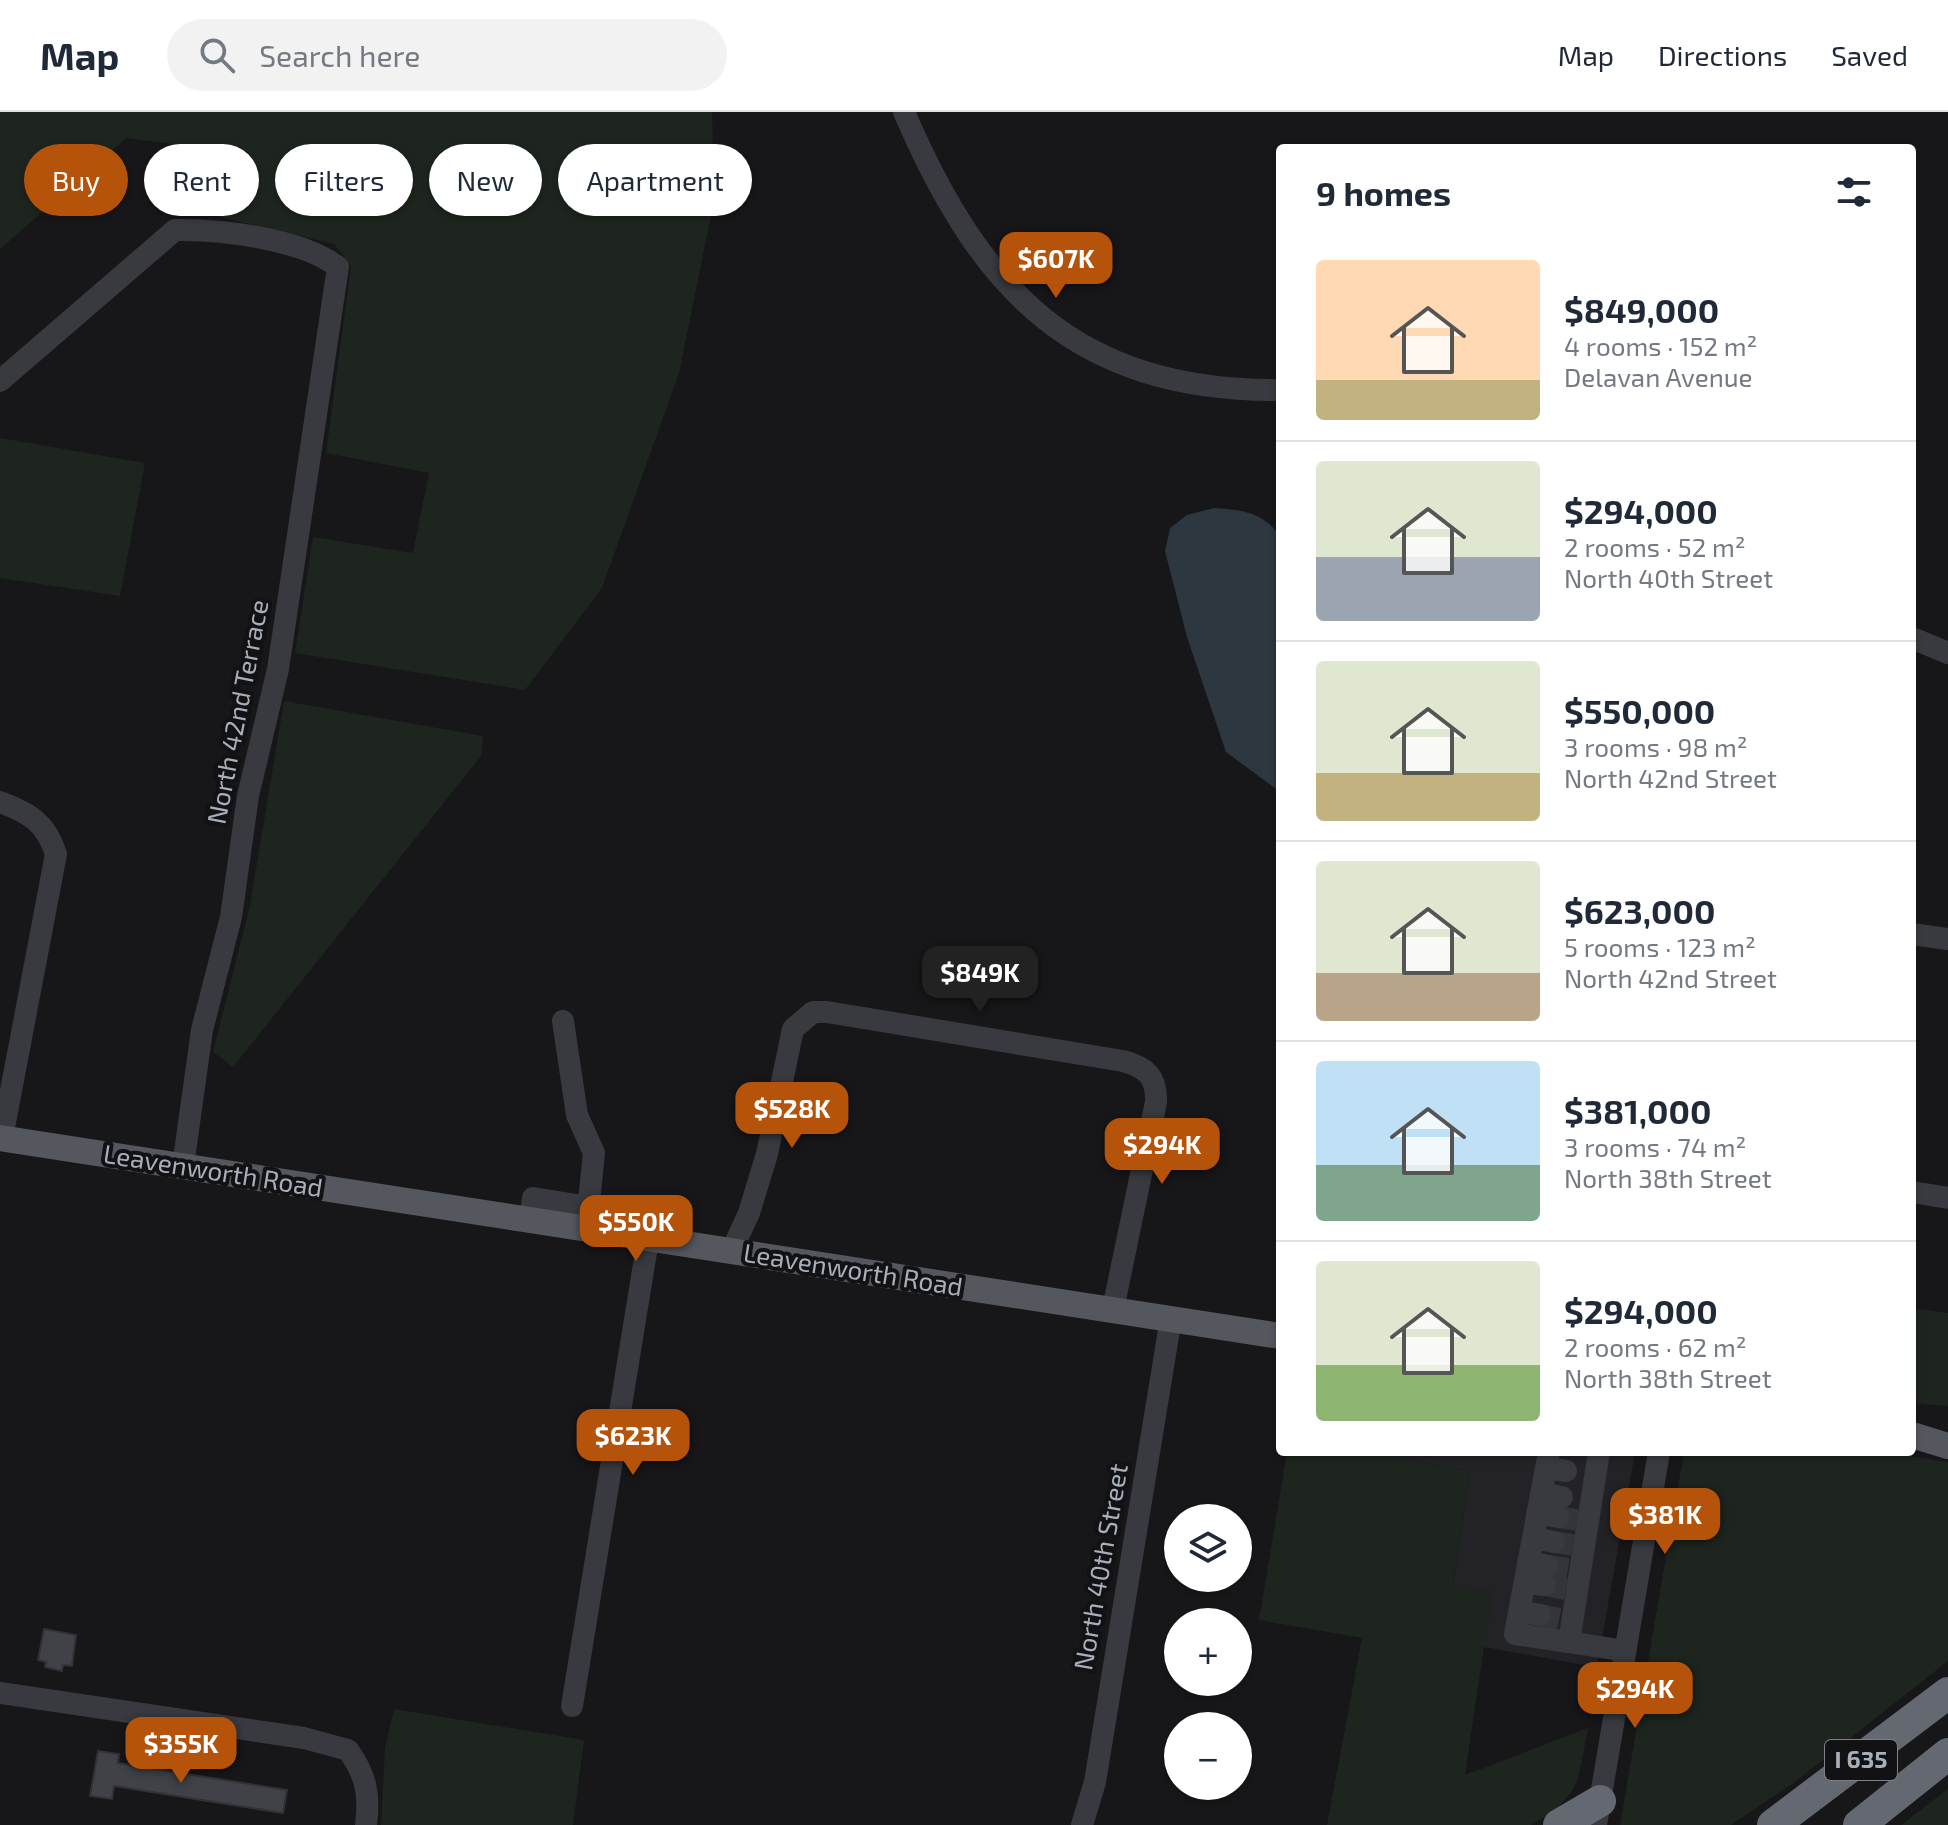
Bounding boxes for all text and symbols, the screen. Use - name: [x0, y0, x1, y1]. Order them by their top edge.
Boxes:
- search box: [167, 19, 727, 91]
- text: Map: [40, 32, 119, 78]
- icon: search: [195, 33, 239, 77]
- text: Search here: [259, 37, 420, 73]
- text: Map: [1558, 38, 1614, 72]
- text: Directions: [1658, 38, 1787, 72]
- text: Saved: [1831, 38, 1908, 72]
- chip: Buy: [24, 144, 128, 216]
- chip: Rent: [144, 144, 259, 216]
- chip: Filters: [275, 144, 413, 216]
- chip: New: [429, 144, 542, 216]
- chip: Apartment: [558, 144, 752, 216]
- icon: filters: [1832, 170, 1876, 214]
- text: 9 homes: [1316, 172, 1451, 213]
- pin: $607K: [1000, 232, 1112, 300]
- text: $607K: [1017, 242, 1095, 273]
- text: $849,000: [1564, 289, 1719, 330]
- icon: home: [1380, 292, 1476, 388]
- text: 4 rooms · 152 m²: [1564, 330, 1757, 361]
- text: Delavan Avenue: [1564, 361, 1753, 392]
- text: $294,000: [1564, 490, 1718, 531]
- icon: home: [1380, 493, 1476, 589]
- text: 2 rooms · 52 m²: [1564, 531, 1746, 562]
- text: North 40th Street: [1564, 562, 1773, 593]
- street label: North 42nd Terrace: [200, 597, 273, 827]
- text: $550,000: [1564, 690, 1715, 731]
- icon: home: [1380, 693, 1476, 789]
- text: 3 rooms · 98 m²: [1564, 731, 1748, 762]
- text: North 42nd Street: [1564, 762, 1777, 793]
- text: $623,000: [1564, 890, 1715, 931]
- icon: home: [1380, 893, 1476, 989]
- text: 5 rooms · 123 m²: [1564, 931, 1756, 962]
- pin: $849K: [924, 946, 1036, 1014]
- text: $849K: [940, 956, 1020, 987]
- text: North 42nd Street: [1564, 962, 1777, 993]
- pin: $528K: [736, 1082, 848, 1150]
- text: $381,000: [1564, 1090, 1711, 1131]
- text: $528K: [753, 1092, 831, 1123]
- icon: home: [1380, 1093, 1476, 1189]
- pin: $294K: [1106, 1118, 1218, 1186]
- text: $294K: [1123, 1128, 1201, 1159]
- text: 3 rooms · 74 m²: [1564, 1131, 1746, 1162]
- street label: Leavenworth Road: [101, 1137, 325, 1202]
- text: North 38th Street: [1564, 1162, 1772, 1193]
- pin: $550K: [580, 1195, 692, 1263]
- text: $550K: [598, 1205, 674, 1236]
- street label: Leavenworth Road: [741, 1236, 965, 1301]
- text: $294,000: [1564, 1290, 1718, 1331]
- icon: home: [1380, 1293, 1476, 1389]
- text: 2 rooms · 62 m²: [1564, 1331, 1747, 1362]
- text: North 38th Street: [1564, 1362, 1772, 1393]
- pin: $623K: [577, 1409, 689, 1477]
- text: $623K: [595, 1419, 671, 1450]
- street label: North 40th Street: [1066, 1461, 1133, 1672]
- pin: $381K: [1609, 1488, 1721, 1556]
- text: $381K: [1628, 1498, 1702, 1529]
- map controls: [1164, 1504, 1252, 1800]
- button: layers: [1164, 1504, 1252, 1592]
- button: +: [1164, 1608, 1252, 1696]
- pin: $294K: [1579, 1662, 1691, 1730]
- text: $294K: [1596, 1672, 1674, 1703]
- button: −: [1164, 1712, 1252, 1800]
- pin: $355K: [125, 1717, 237, 1785]
- text: $355K: [143, 1727, 219, 1758]
- road number: I 635: [1825, 1740, 1897, 1780]

